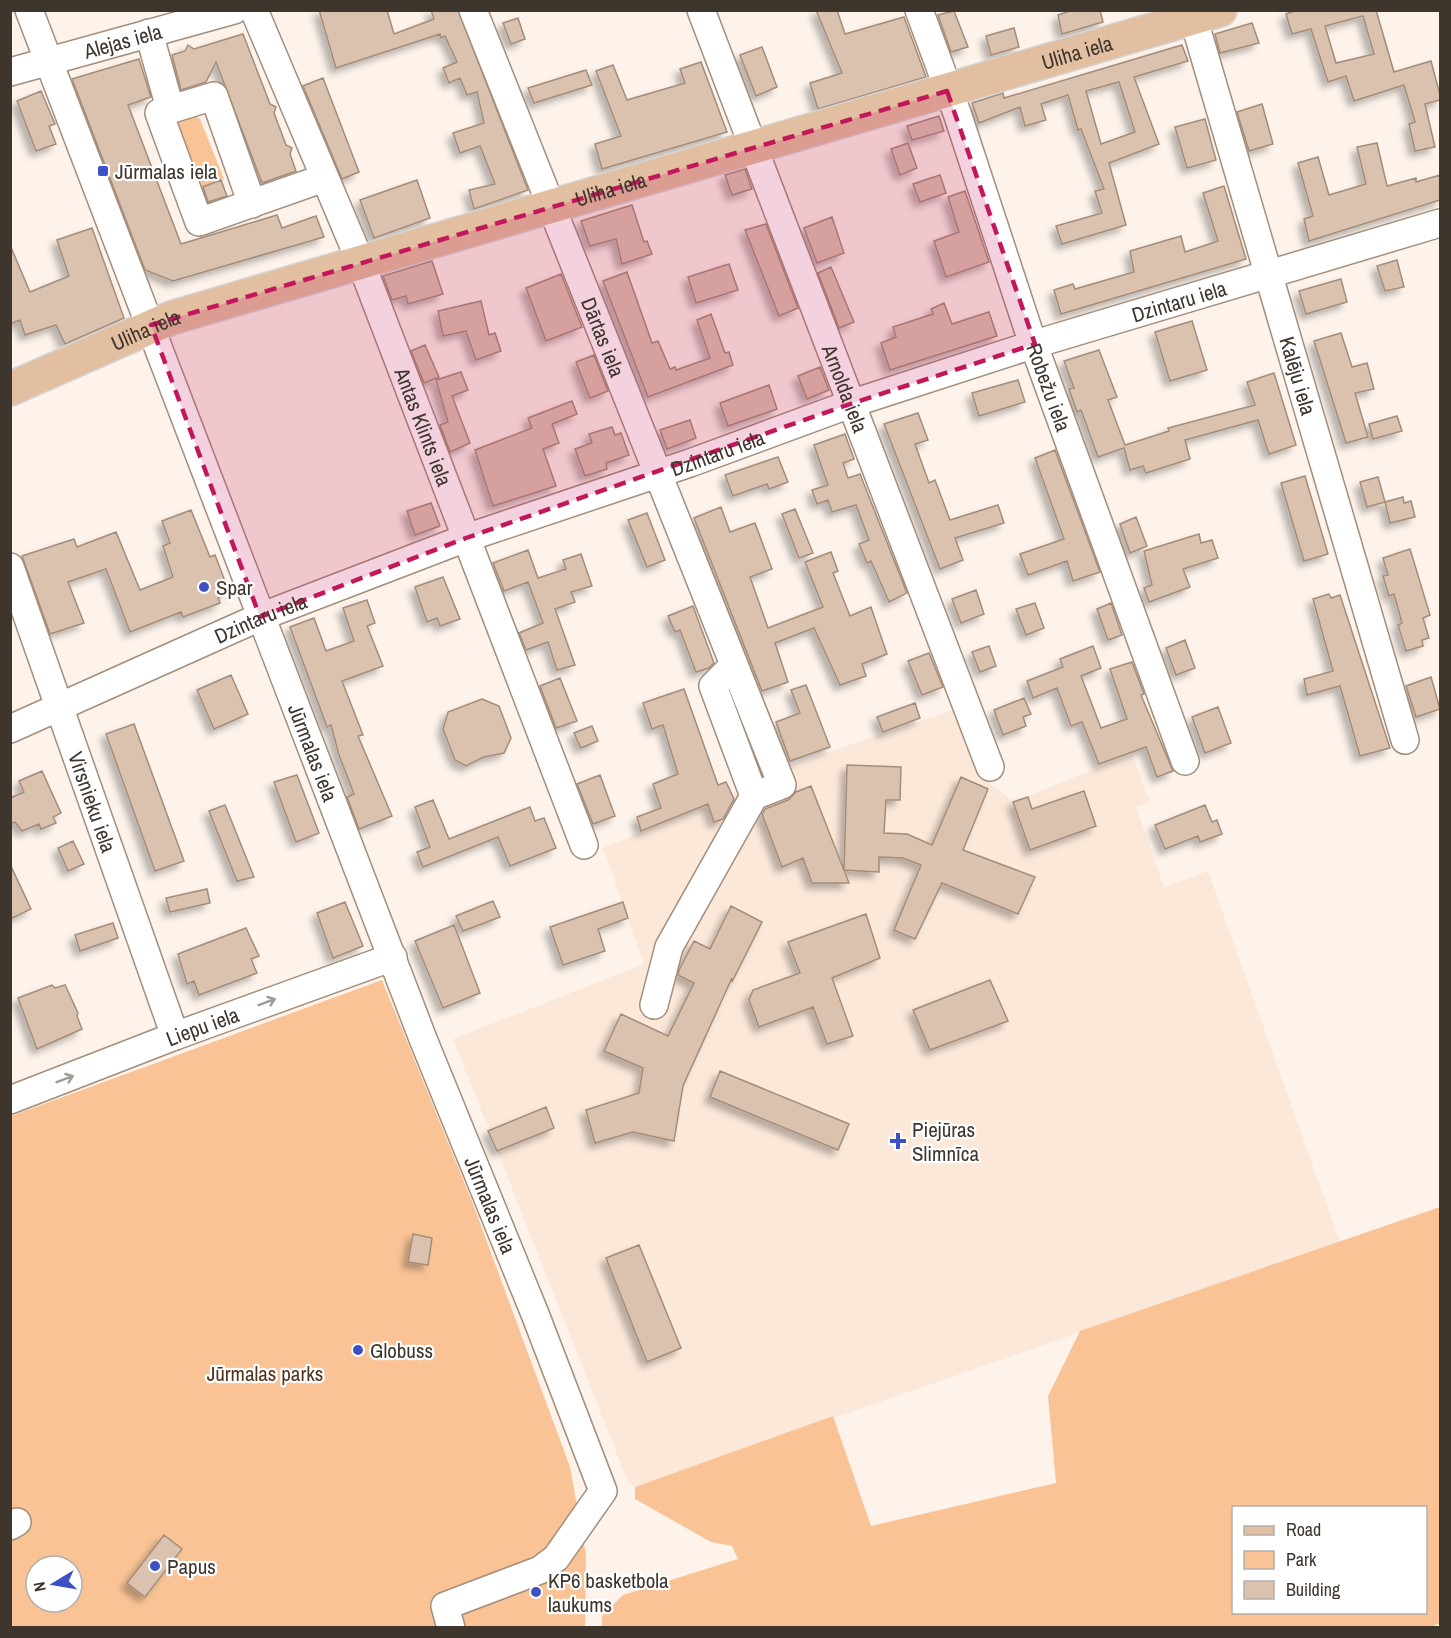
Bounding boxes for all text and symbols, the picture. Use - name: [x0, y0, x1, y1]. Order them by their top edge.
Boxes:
- street label: Alejas iela: [80, 16, 165, 66]
- street label: Uliha iela: [1038, 28, 1116, 76]
- place label: Jūrmalas iela: [115, 157, 218, 186]
- marker: Jūrmalas iela: [96, 164, 110, 178]
- street label: Uliha iela: [571, 165, 650, 213]
- street label: Dzintaru iela: [1128, 273, 1230, 329]
- street label: Dārtas iela: [574, 293, 632, 381]
- street label: Uliha iela: [106, 302, 184, 357]
- street label: Kalēju iela: [1273, 333, 1324, 419]
- street label: Arnolda iela: [815, 339, 876, 437]
- street label: Robežu iela: [1020, 339, 1079, 436]
- street label: Antas Klints iela: [388, 362, 460, 490]
- street label: Dzintaru iela: [667, 422, 769, 483]
- place label: Spar: [216, 573, 253, 602]
- marker: Spar: [197, 580, 211, 594]
- street label: Dzintaru iela: [210, 586, 311, 650]
- street label: Jūrmalas iela: [281, 699, 345, 806]
- street label: Virsnieku iela: [62, 748, 124, 857]
- one-way arrow: [257, 996, 276, 1007]
- street label: Liepu iela: [162, 999, 243, 1053]
- one-way arrow: [55, 1073, 74, 1084]
- place label: Piejūras Slimnīca: [912, 1115, 979, 1168]
- marker: Piejūras Slimnīca: [889, 1132, 907, 1150]
- street label: Jūrmalas iela: [458, 1152, 523, 1258]
- place label: Globuss: [370, 1336, 433, 1365]
- marker: Globuss: [351, 1343, 365, 1357]
- park label: Jūrmalas parks: [207, 1359, 323, 1388]
- legend: [1232, 1506, 1427, 1614]
- text: Road: [1286, 1517, 1321, 1542]
- text: Park: [1286, 1547, 1317, 1572]
- place label: Papus: [167, 1552, 216, 1581]
- north arrow: [24, 1554, 84, 1614]
- marker: Papus: [148, 1559, 162, 1573]
- place label: KP6 basketbola laukums: [548, 1566, 669, 1619]
- text: Building: [1286, 1577, 1341, 1602]
- text: N: [28, 1580, 51, 1594]
- marker: KP6 basketbola laukums: [529, 1585, 543, 1599]

